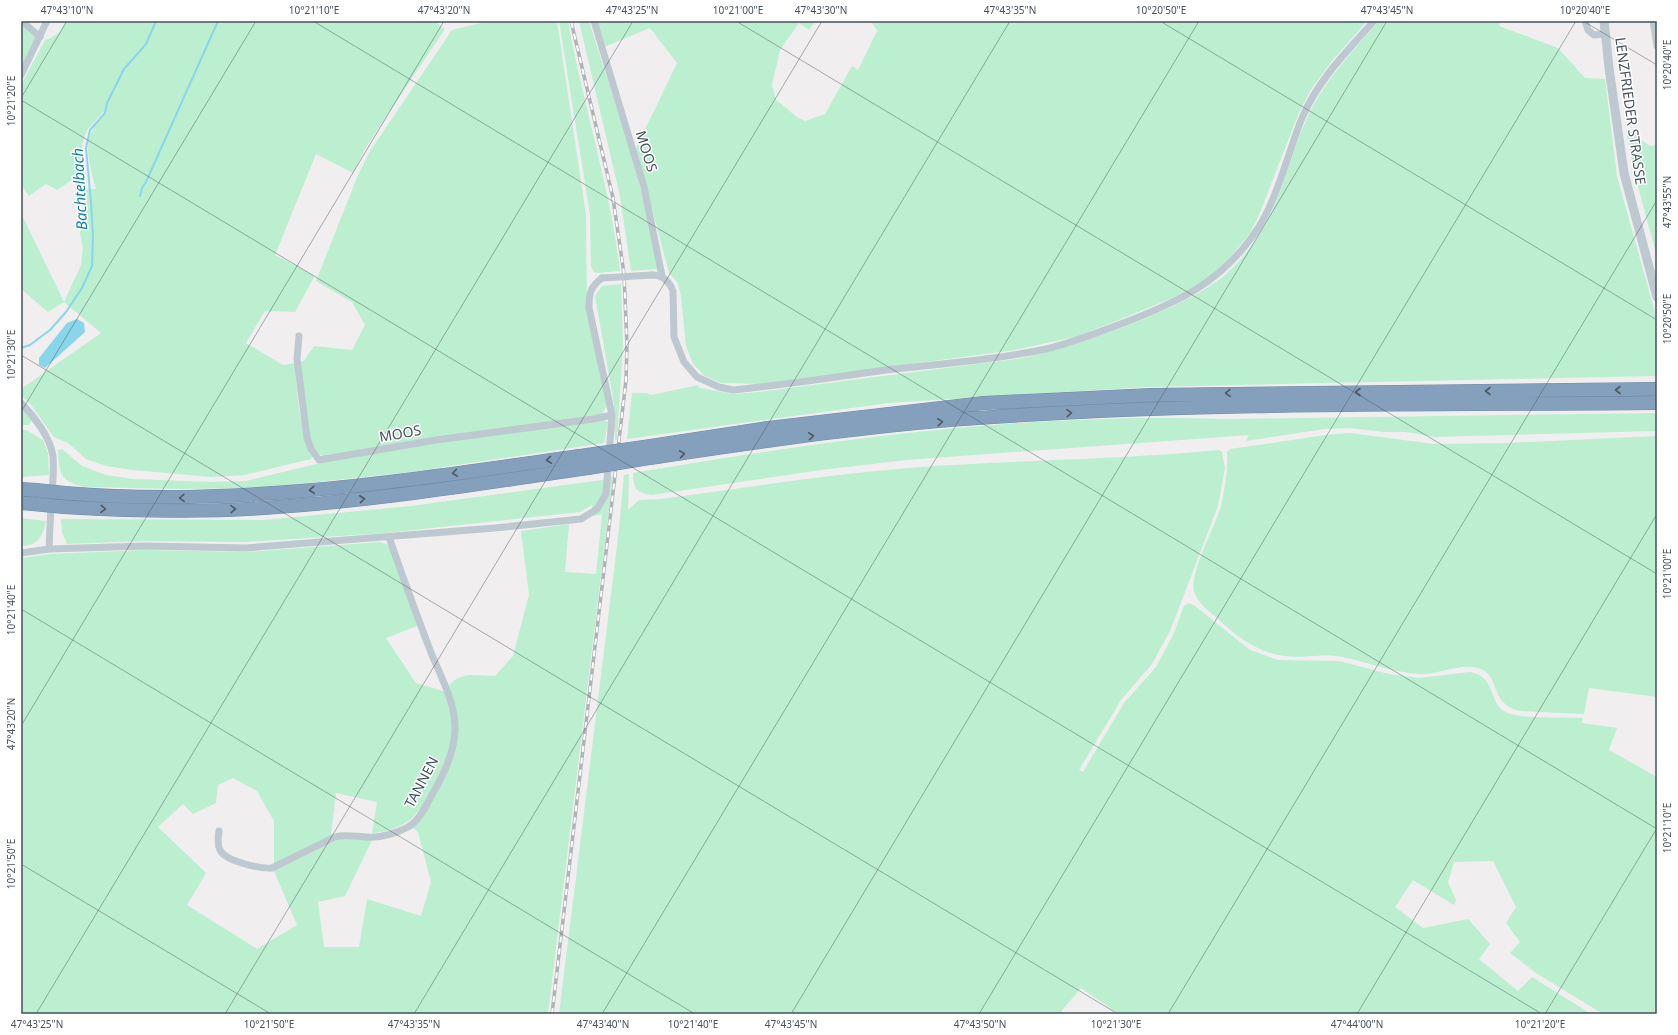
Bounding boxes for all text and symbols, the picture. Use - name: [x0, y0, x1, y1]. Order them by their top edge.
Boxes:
- text: 47°43'10"N: [41, 3, 93, 17]
- text: 10°21'10"E: [289, 3, 339, 17]
- text: 47°43'20"N: [418, 3, 470, 17]
- text: 47°43'25"N: [606, 3, 658, 17]
- text: 10°21'00"E: [713, 3, 763, 17]
- text: 47°43'30"N: [795, 3, 847, 17]
- text: 47°43'35"N: [984, 3, 1036, 17]
- text: 10°20'50"E: [1136, 3, 1186, 17]
- text: 47°43'45"N: [1361, 3, 1413, 17]
- text: 10°20'40"E: [1560, 3, 1610, 17]
- street label: LENZFRIEDER STRASSE: [1611, 36, 1651, 186]
- text: 10°20'40"E: [1660, 40, 1674, 90]
- text: 10°21'20"E: [4, 76, 18, 126]
- street label: MOOS: [632, 128, 662, 174]
- water label: Bachtelbach: [67, 148, 91, 230]
- text: 47°43'55"N: [1660, 176, 1674, 228]
- text: 10°20'50"E: [1660, 294, 1674, 344]
- text: 10°21'30"E: [4, 330, 18, 380]
- one-way arrow: [1615, 386, 1621, 394]
- one-way arrow: [1485, 387, 1491, 395]
- one-way arrow: [1355, 388, 1361, 396]
- one-way arrow: [1225, 389, 1231, 397]
- one-way arrow: [1066, 408, 1072, 417]
- one-way arrow: [937, 417, 943, 426]
- street label: MOOS: [378, 420, 423, 446]
- one-way arrow: [808, 432, 814, 441]
- one-way arrow: [679, 450, 685, 459]
- one-way arrow: [546, 455, 552, 464]
- one-way arrow: [452, 468, 458, 477]
- one-way arrow: [309, 486, 315, 495]
- one-way arrow: [179, 493, 185, 502]
- one-way arrow: [359, 495, 365, 504]
- one-way arrow: [100, 505, 106, 514]
- one-way arrow: [230, 505, 236, 514]
- text: 10°21'00"E: [1660, 549, 1674, 599]
- text: 10°21'40"E: [4, 585, 18, 635]
- text: 47°43'20"N: [4, 698, 18, 750]
- street label: TANNEN: [400, 753, 442, 811]
- text: 10°21'10"E: [1660, 803, 1674, 853]
- text: 10°21'50"E: [4, 839, 18, 889]
- text: 47°43'25"N: [11, 1017, 63, 1031]
- text: 10°21'50"E: [244, 1017, 294, 1031]
- text: 47°43'35"N: [388, 1017, 440, 1031]
- text: 47°43'40"N: [577, 1017, 629, 1031]
- text: 10°21'40"E: [668, 1017, 718, 1031]
- text: 47°43'45"N: [765, 1017, 817, 1031]
- text: 47°43'50"N: [954, 1017, 1006, 1031]
- text: 10°21'30"E: [1091, 1017, 1141, 1031]
- text: 47°44'00"N: [1331, 1017, 1383, 1031]
- text: 10°21'20"E: [1515, 1017, 1565, 1031]

